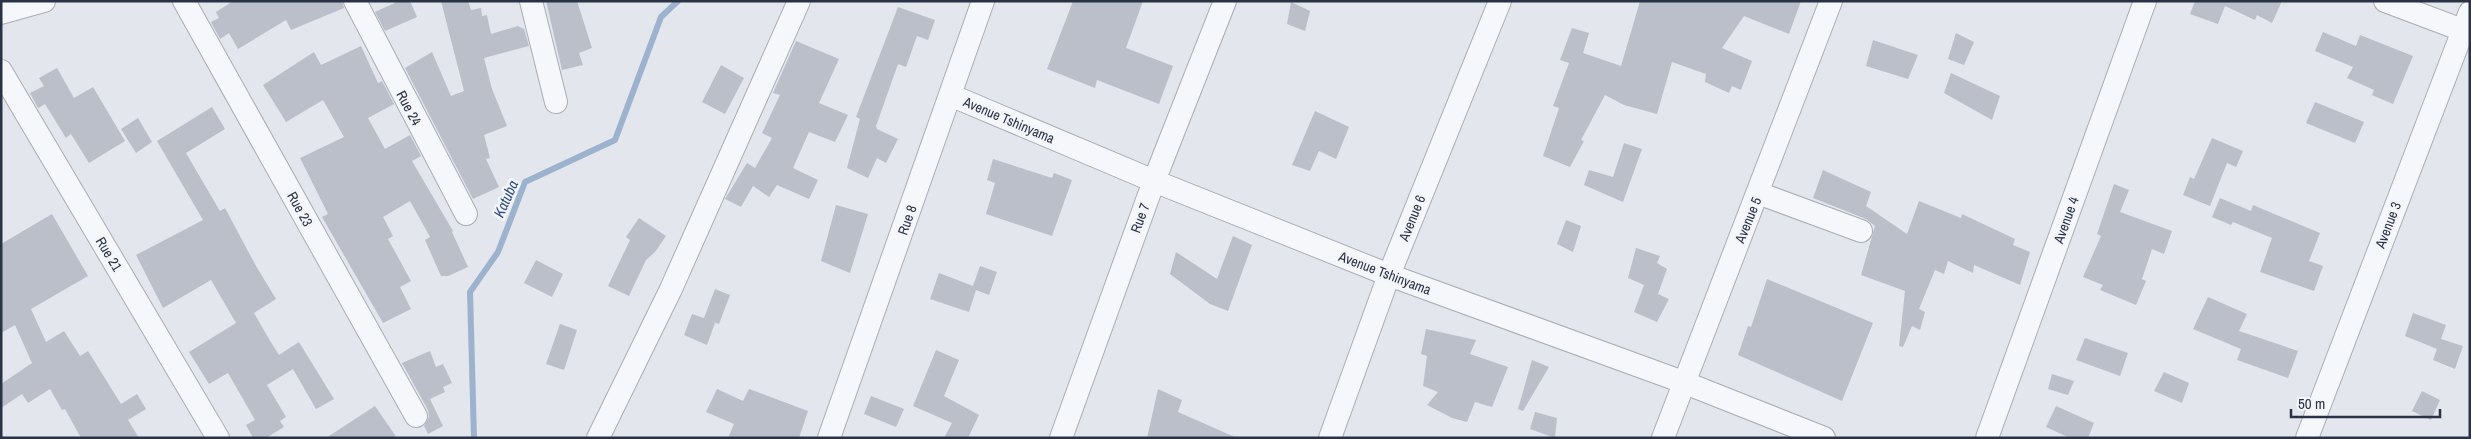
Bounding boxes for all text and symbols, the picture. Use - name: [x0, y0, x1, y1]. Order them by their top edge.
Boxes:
- street label: Rue 24: [392, 87, 426, 129]
- street label: Avenue Tshinyama: [960, 92, 1058, 148]
- water label: Katuba: [488, 177, 523, 221]
- street label: Rue 23: [283, 188, 317, 230]
- street label: Avenue 6: [1394, 192, 1429, 245]
- street label: Avenue 5: [1730, 194, 1765, 247]
- street label: Avenue 4: [2049, 194, 2083, 247]
- street label: Avenue 3: [2371, 199, 2405, 252]
- street label: Rue 7: [1126, 201, 1154, 235]
- street label: Rue 8: [894, 203, 920, 237]
- street label: Rue 21: [92, 233, 127, 275]
- street label: Avenue Tshinyama: [1335, 247, 1434, 299]
- scale bar: [2291, 386, 2440, 418]
- text: 50 m: [2298, 393, 2325, 414]

